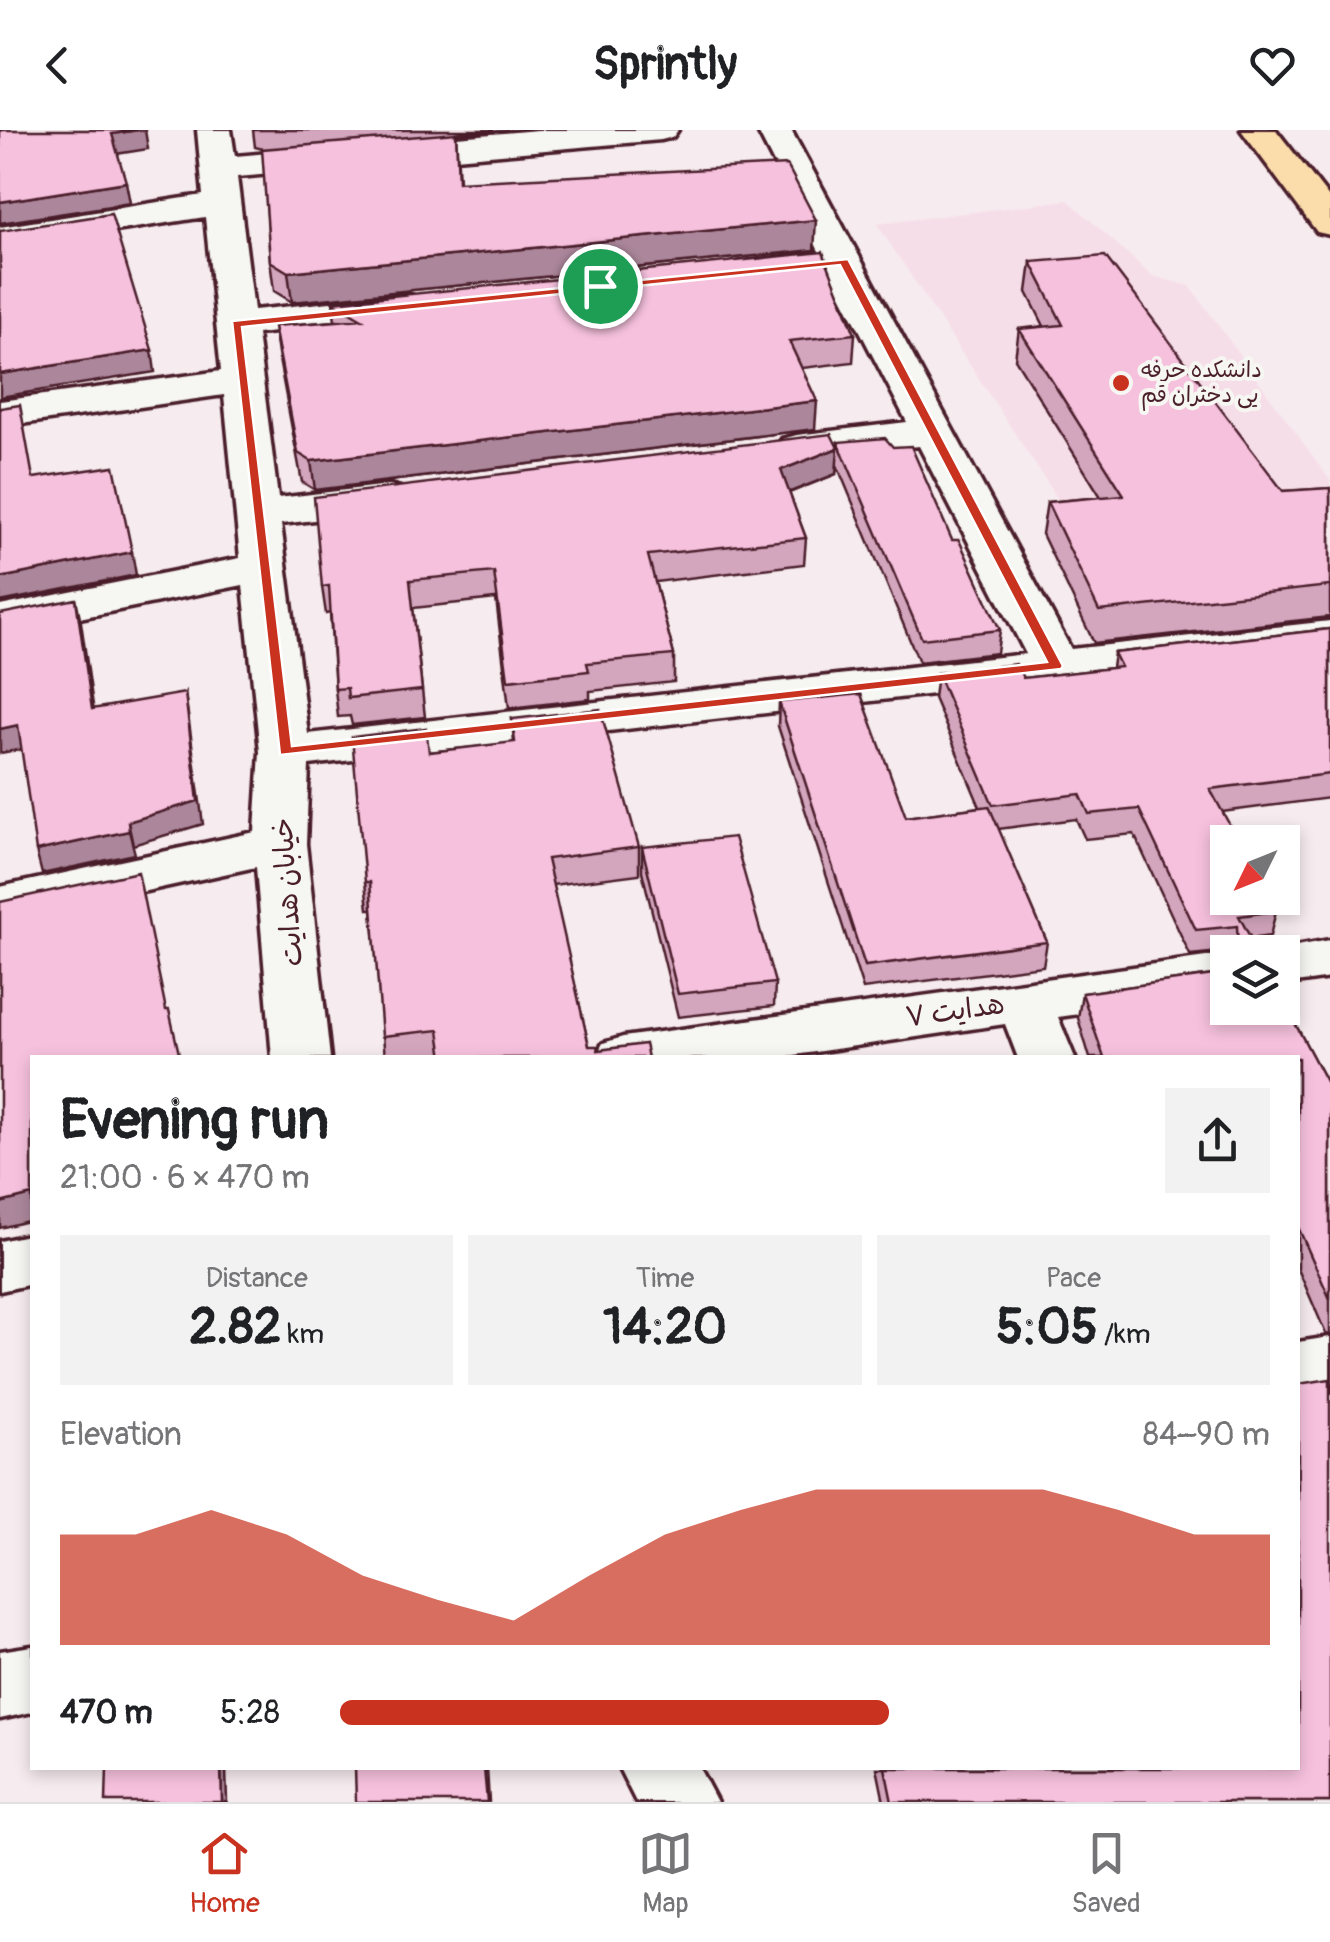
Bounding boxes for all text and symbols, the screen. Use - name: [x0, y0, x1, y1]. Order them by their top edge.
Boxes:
- text: Sprintly: [593, 37, 737, 93]
- icon: back: [30, 38, 85, 93]
- icon: heart: [1245, 38, 1300, 93]
- pin: [558, 244, 643, 329]
- icon: arrive: [573, 259, 628, 314]
- place label: دانشکده حرفه یی دختران قم: [1141, 356, 1262, 411]
- marker: دانشکده حرفه یی دختران قم: [1110, 372, 1132, 394]
- street label: خیابان هدایت: [265, 816, 311, 968]
- north arrow: [1210, 825, 1300, 915]
- map controls: [1210, 825, 1300, 1025]
- button: layers: [1210, 935, 1300, 1025]
- street label: هدایت ۷: [903, 987, 1007, 1035]
- text: Evening run: [60, 1086, 329, 1155]
- button: share: [1165, 1088, 1270, 1193]
- text: 21:00 · 6 × 470 m: [60, 1158, 310, 1198]
- text: Distance: [205, 1261, 308, 1296]
- text: Time: [636, 1261, 694, 1296]
- text: Pace: [1046, 1261, 1101, 1296]
- text: 2.82: [189, 1296, 281, 1359]
- text: 14:20: [603, 1296, 727, 1359]
- text: 5:05: [996, 1296, 1098, 1359]
- text: km: [281, 1317, 324, 1352]
- text: /km: [1098, 1317, 1151, 1352]
- text: Elevation: [60, 1415, 182, 1455]
- text: 84–90 m: [1143, 1415, 1270, 1455]
- text: 470 m: [60, 1693, 153, 1733]
- text: 5:28: [220, 1693, 280, 1733]
- tab: Home: [189, 1826, 260, 1921]
- tab: Map: [638, 1826, 693, 1921]
- tab: Saved: [1071, 1826, 1141, 1921]

